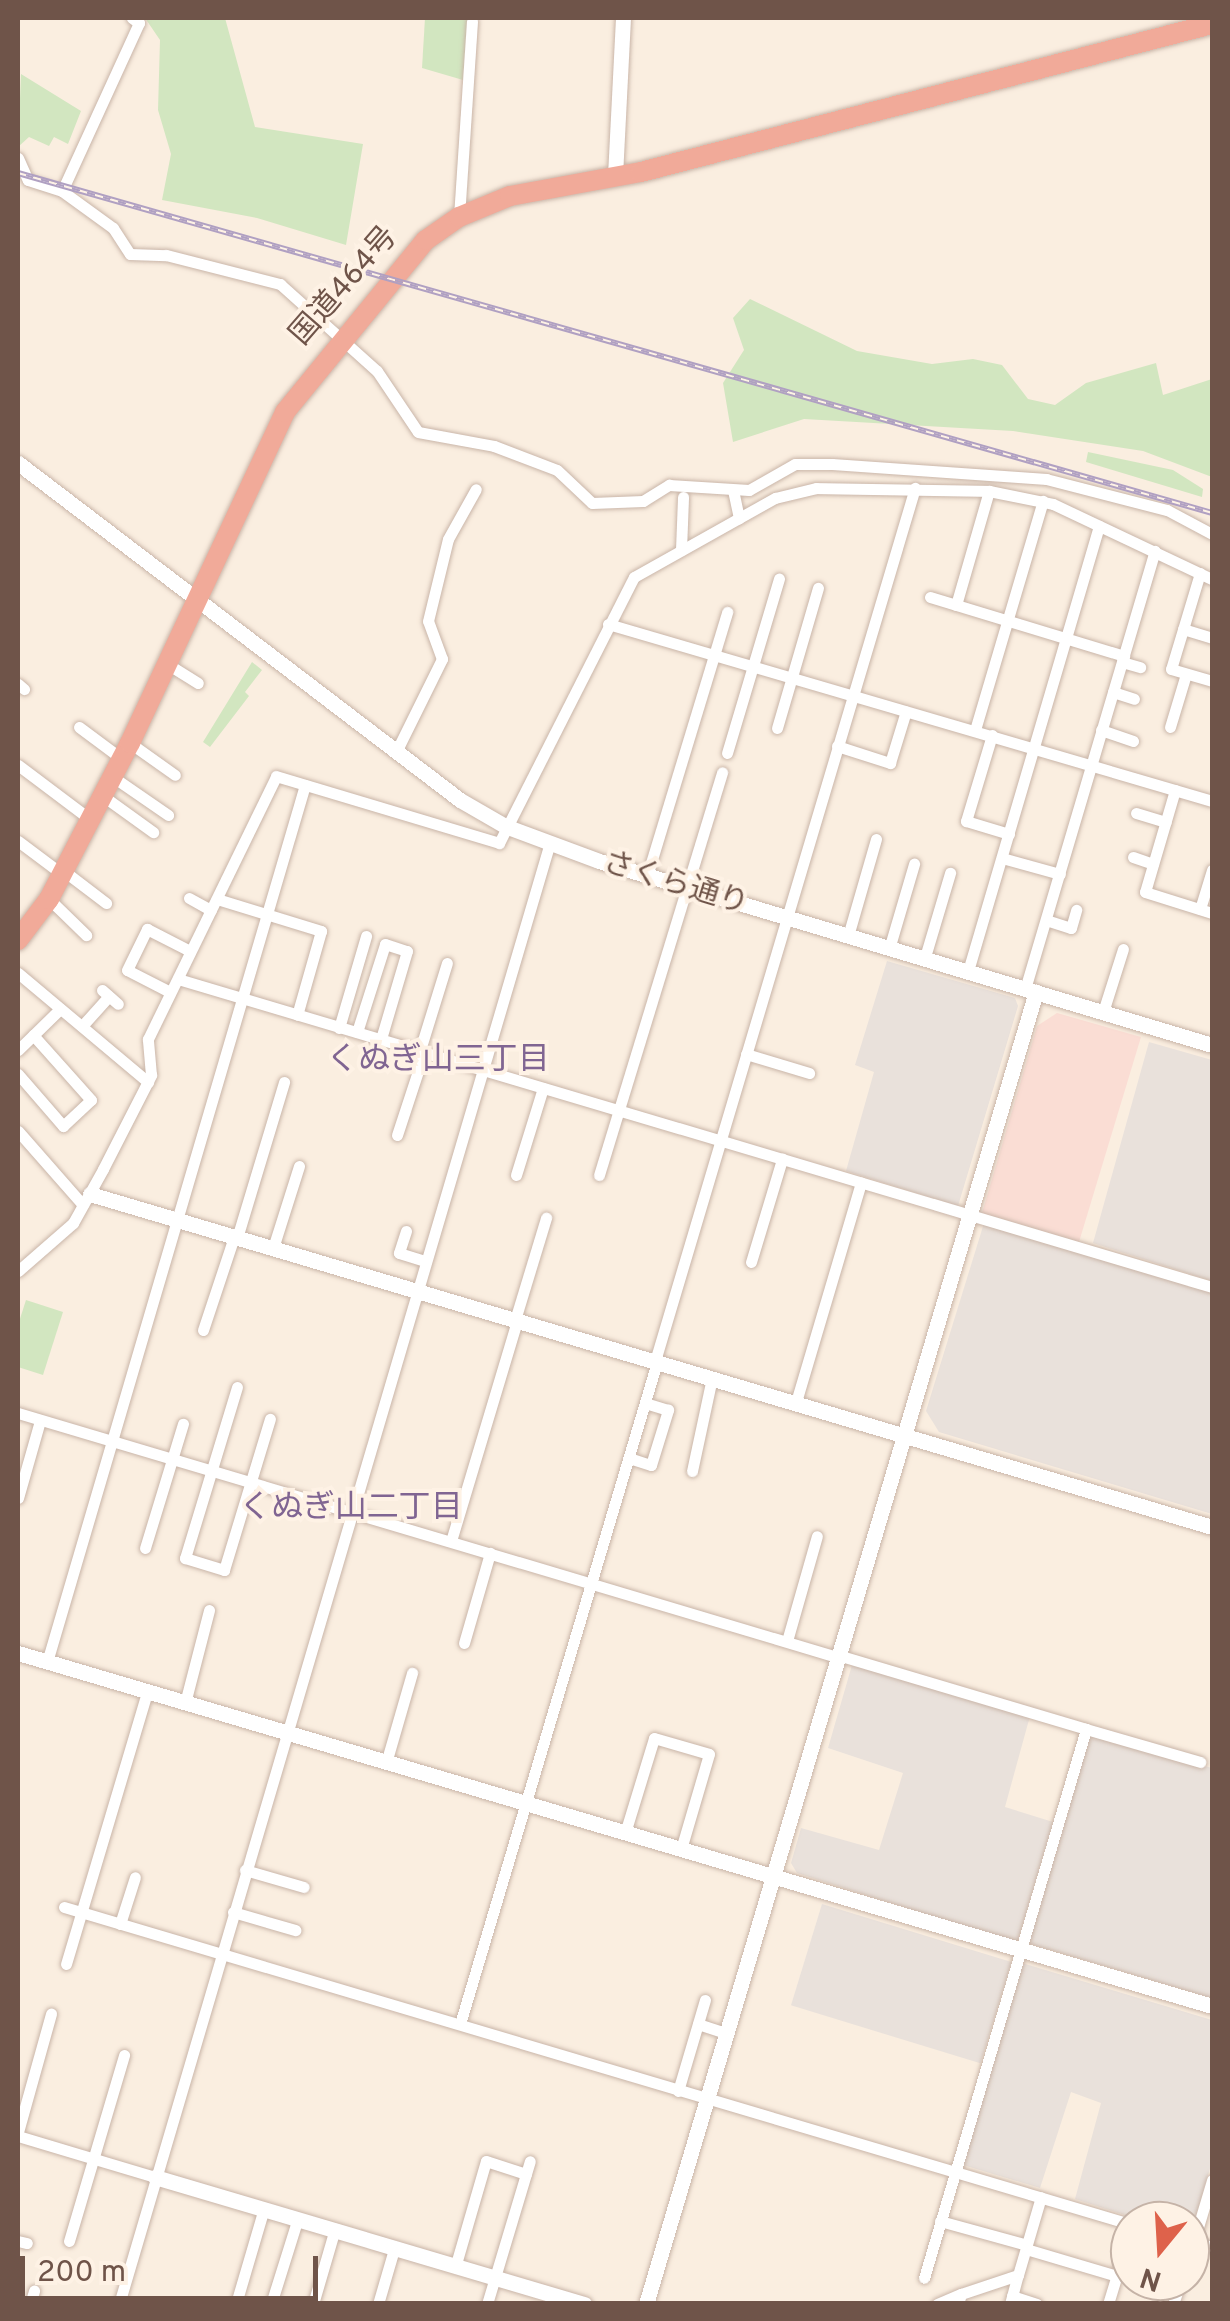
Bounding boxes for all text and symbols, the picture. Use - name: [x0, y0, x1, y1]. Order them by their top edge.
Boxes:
- street label: 国道464号: [284, 220, 406, 354]
- street label: さくら通り: [598, 846, 752, 924]
- district label: くぬぎ山三丁目: [326, 1042, 550, 1080]
- district label: くぬぎ山二丁目: [239, 1490, 463, 1528]
- north arrow: [1110, 2201, 1210, 2301]
- scale bar: [25, 2236, 322, 2298]
- text: 200 m: [37, 2255, 126, 2292]
- text: N: [1136, 2257, 1166, 2298]

